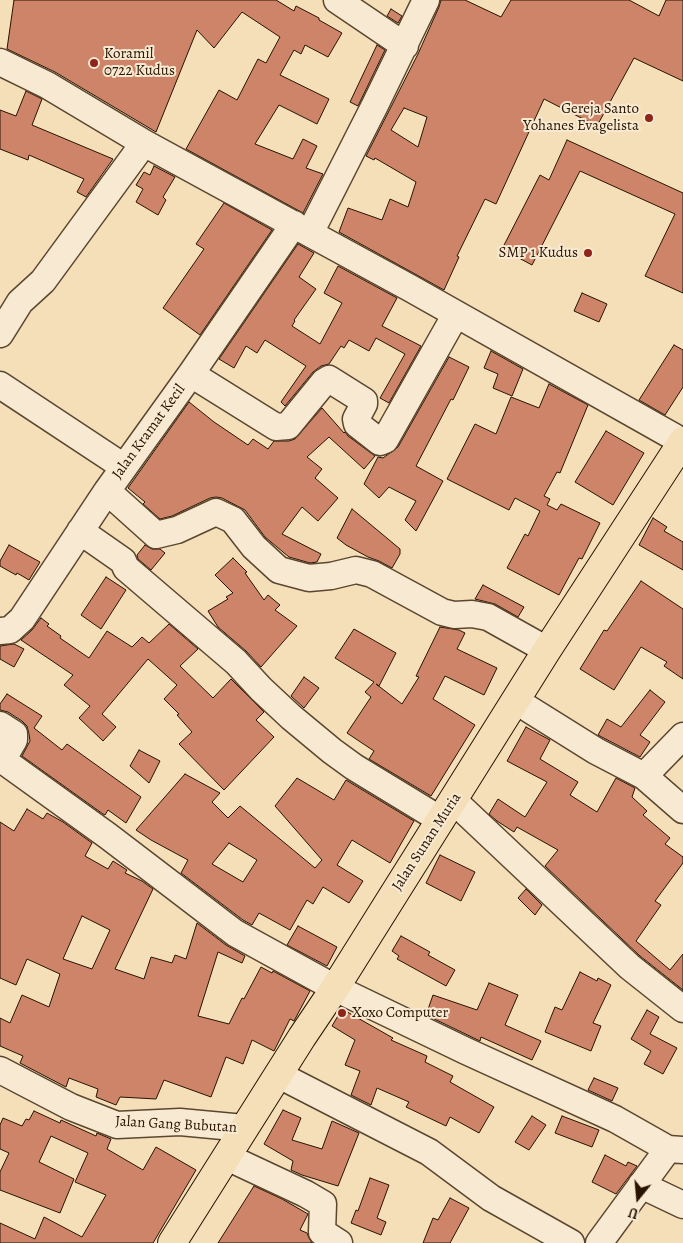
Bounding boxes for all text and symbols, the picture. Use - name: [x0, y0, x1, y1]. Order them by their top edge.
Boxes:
- place label: Koramil 0722 Kudus: [104, 45, 175, 80]
- marker: Koramil 0722 Kudus: [88, 57, 100, 69]
- place label: Gereja Santo Yohanes Evagelista: [523, 100, 639, 135]
- marker: Gereja Santo Yohanes Evagelista: [643, 112, 655, 124]
- place label: SMP 1 Kudus: [499, 244, 578, 262]
- marker: SMP 1 Kudus: [582, 247, 594, 259]
- street label: Jalan Kramat Kecil: [109, 381, 189, 483]
- street label: Jalan Sunan Muria: [389, 790, 465, 894]
- place label: Xoxo Computer: [352, 1004, 448, 1022]
- marker: Xoxo Computer: [336, 1007, 348, 1019]
- street label: Jalan Gang Bubutan: [115, 1113, 237, 1137]
- north arrow: [613, 1173, 663, 1223]
- text: U: [626, 1202, 641, 1223]

